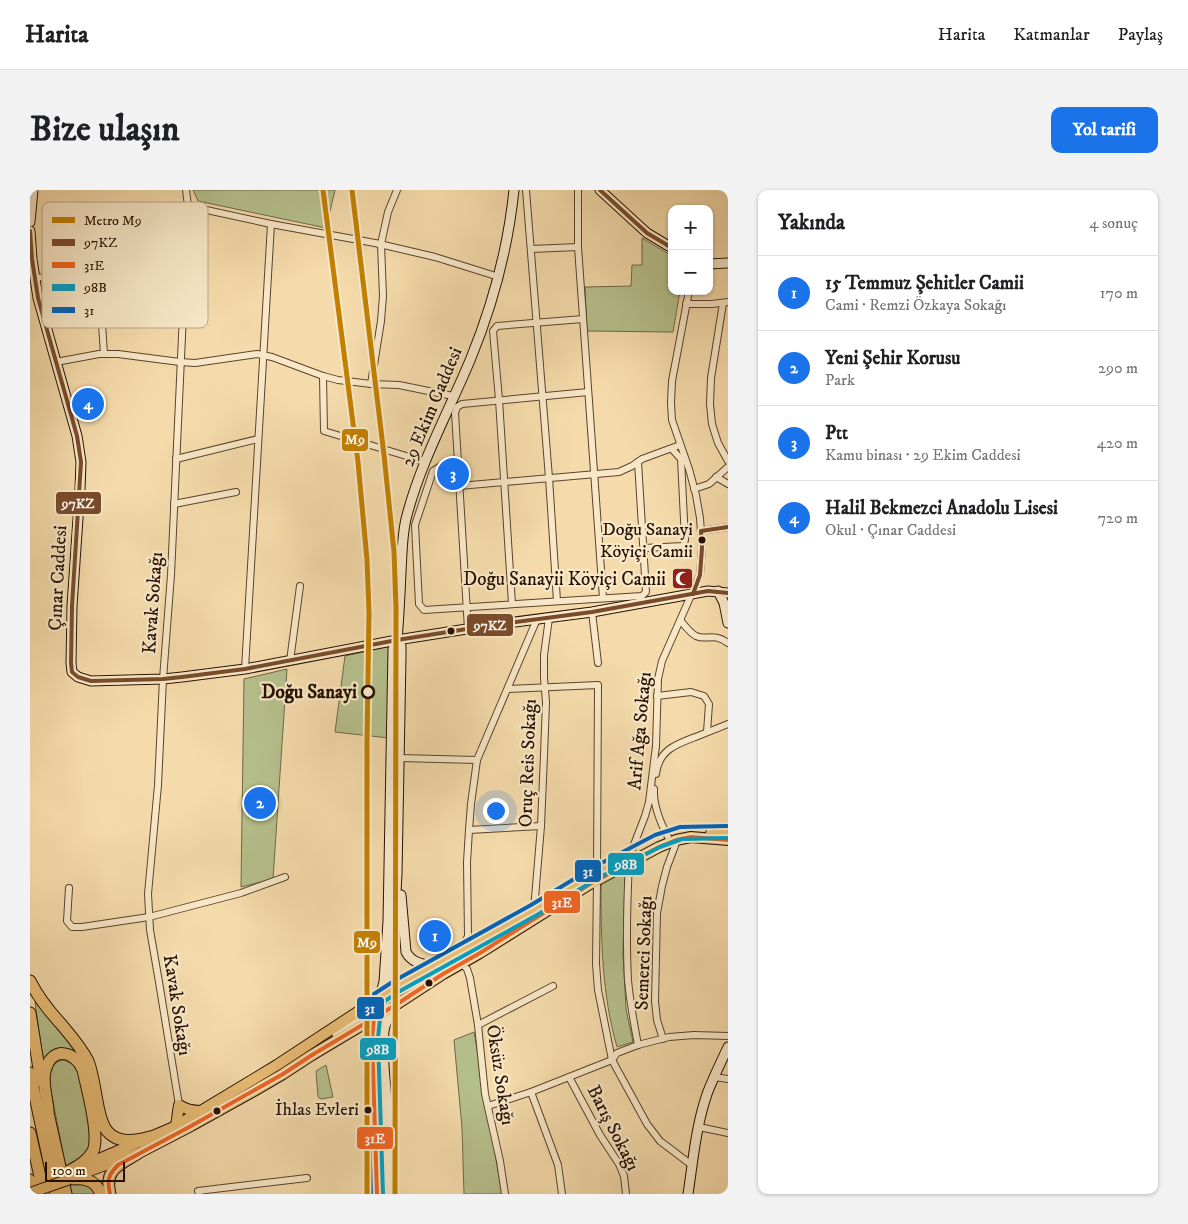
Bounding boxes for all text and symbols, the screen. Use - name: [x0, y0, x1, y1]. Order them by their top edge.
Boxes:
- text: Harita: [25, 20, 88, 50]
- text: Harita: [938, 24, 985, 46]
- text: Katmanlar: [1013, 24, 1090, 46]
- text: Paylaş: [1118, 24, 1163, 46]
- button: Yol tarifi: [1051, 107, 1158, 153]
- text: Bize ulaşın: [30, 108, 180, 152]
- legend: [42, 202, 208, 328]
- map controls: [668, 205, 713, 295]
- button: +: [668, 205, 713, 250]
- text: Yakında: [778, 210, 845, 236]
- text: Metro M9: [84, 212, 142, 230]
- text: 4 sonuç: [1089, 213, 1138, 233]
- text: 97KZ: [83, 234, 117, 252]
- button: −: [668, 250, 713, 295]
- text: 31E: [84, 257, 104, 275]
- text: 15 Temmuz Şehitler Camii: [825, 272, 1024, 295]
- text: 98B: [83, 279, 107, 297]
- text: 1: [791, 283, 797, 303]
- text: 170 m: [1100, 283, 1138, 303]
- text: Cami · Remzi Özkaya Sokağı: [825, 295, 1007, 315]
- text: 31: [84, 302, 94, 320]
- street label: 29 Ekim Caddesi: [396, 344, 468, 470]
- text: Yeni Şehir Korusu: [825, 347, 960, 370]
- text: 2: [790, 358, 798, 378]
- text: 290 m: [1098, 358, 1138, 378]
- text: Park: [825, 370, 855, 390]
- pin: 4: [72, 385, 104, 423]
- text: Ptt: [825, 422, 848, 445]
- line badge: M9: [341, 428, 369, 452]
- text: M9: [345, 431, 365, 449]
- text: 3: [791, 433, 797, 453]
- text: 420 m: [1097, 433, 1138, 453]
- text: Kamu binası · 29 Ekim Caddesi: [825, 445, 1021, 465]
- pin: 3: [437, 455, 469, 493]
- line badge: 97KZ: [55, 491, 102, 515]
- text: 97KZ: [60, 495, 95, 513]
- text: Halil Bekmezci Anadolu Lisesi: [825, 497, 1058, 520]
- text: 4: [789, 508, 799, 528]
- text: 720 m: [1098, 508, 1138, 528]
- place label: Doğu Sanayi Köyiçi Camii: [600, 519, 693, 563]
- text: Okul · Çınar Caddesi: [825, 520, 956, 540]
- street label: Çınar Caddesi: [44, 525, 72, 631]
- marker: Doğu Sanayi Köyiçi Camii: [697, 535, 707, 545]
- street label: Kavak Sokağı: [138, 551, 168, 655]
- mosque icon: Doğu Sanayii Köyiçi Camii: [670, 567, 694, 591]
- place label: Doğu Sanayii Köyiçi Camii: [463, 568, 666, 591]
- line badge: 97KZ: [466, 613, 514, 637]
- text: 97KZ: [472, 617, 507, 635]
- unlabelled marker: [446, 626, 456, 636]
- street label: Arif Ağa Sokağı: [623, 671, 657, 791]
- place label: Doğu Sanayi: [261, 681, 357, 704]
- marker: Doğu Sanayi: [361, 685, 375, 699]
- street label: Oruç Reis Sokağı: [514, 698, 542, 828]
- pin: 2: [244, 784, 276, 822]
- your location: [483, 798, 509, 824]
- line badge: 98B: [607, 852, 645, 876]
- text: 98B: [614, 856, 638, 874]
- line badge: 31: [574, 859, 602, 883]
- text: 31: [583, 863, 593, 881]
- line badge: 31E: [543, 890, 581, 914]
- text: 31E: [552, 894, 572, 912]
- street label: Semerci Sokağı: [631, 895, 658, 1011]
- pin: 1: [419, 917, 451, 955]
- line badge: M9: [353, 930, 381, 954]
- text: M9: [357, 934, 377, 952]
- street label: Kavak Sokağı: [158, 953, 196, 1057]
- unlabelled marker: [424, 978, 434, 988]
- line badge: 31: [356, 996, 385, 1020]
- text: 31: [365, 1000, 375, 1018]
- street label: Öksüz Sokağı: [481, 1023, 520, 1127]
- line badge: 98B: [359, 1037, 397, 1061]
- text: 98B: [366, 1041, 390, 1059]
- street label: Barış Sokağı: [582, 1081, 644, 1175]
- place label: İhlas Evleri: [275, 1098, 359, 1121]
- marker: İhlas Evleri: [363, 1105, 373, 1115]
- unlabelled marker: [212, 1106, 222, 1116]
- line badge: 31E: [356, 1126, 394, 1150]
- text: 31E: [365, 1130, 385, 1148]
- scale bar: [45, 1159, 125, 1182]
- text: 100 m: [52, 1162, 86, 1180]

